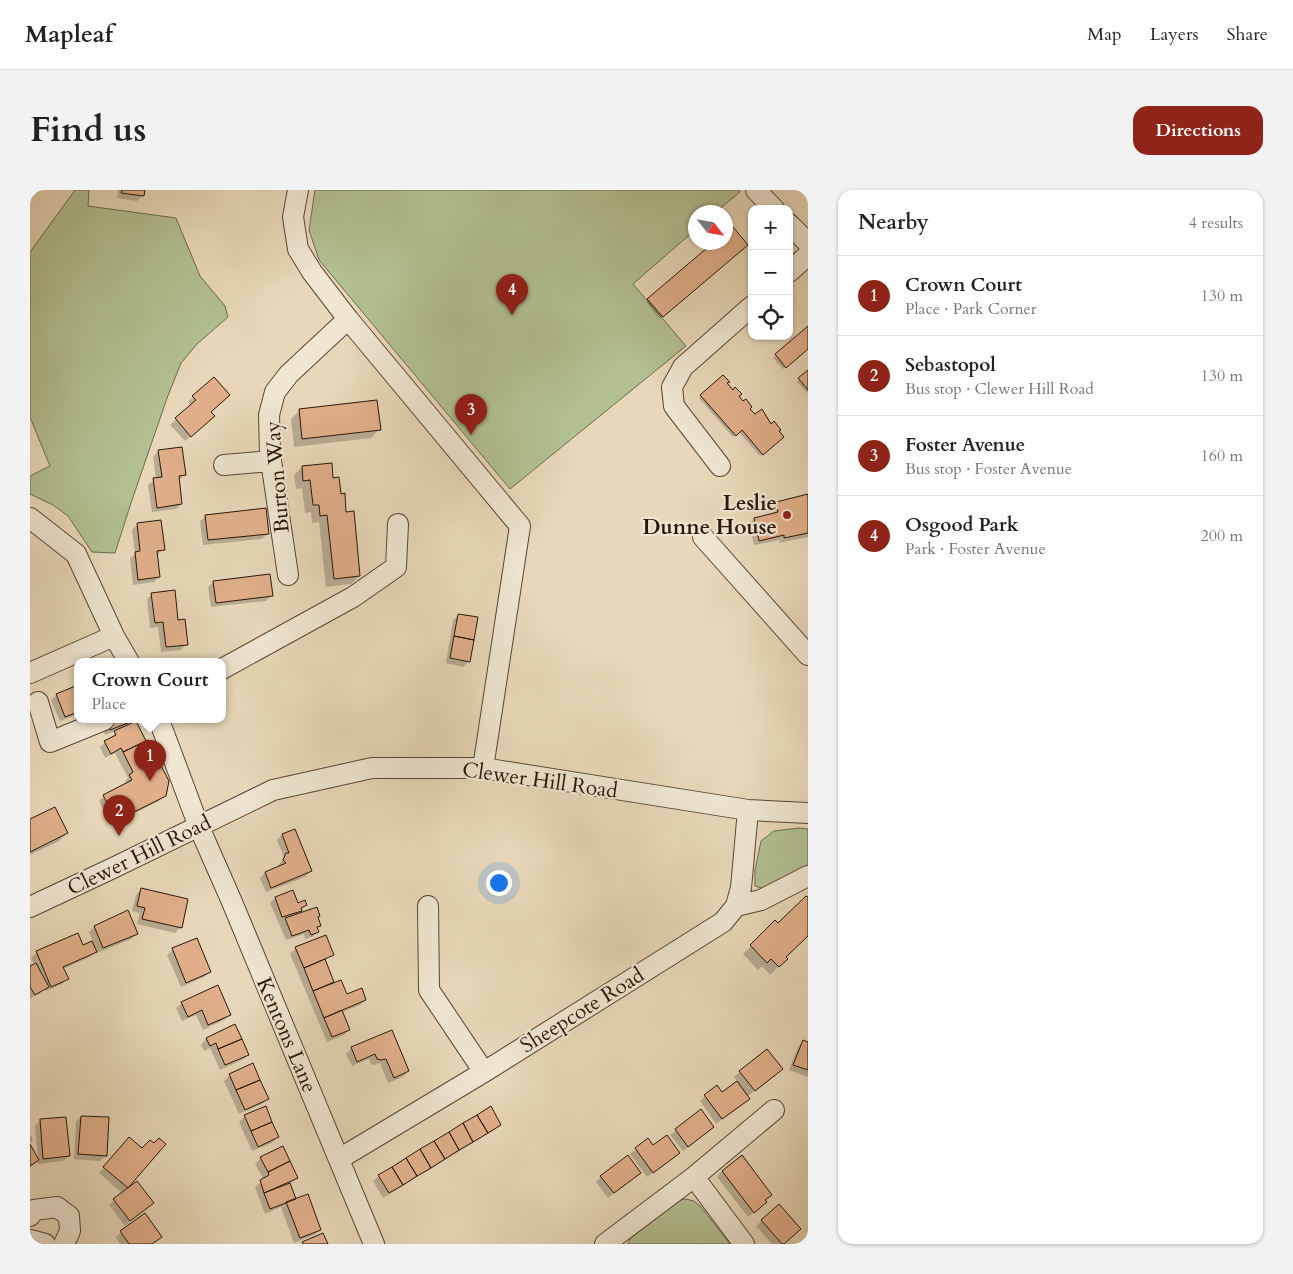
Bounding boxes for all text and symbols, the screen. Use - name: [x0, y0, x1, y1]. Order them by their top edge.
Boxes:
- text: Mapleaf: [25, 18, 113, 51]
- text: Map: [1087, 22, 1122, 47]
- text: Layers: [1150, 22, 1199, 47]
- text: Share: [1227, 22, 1268, 47]
- text: Find us: [30, 106, 146, 154]
- button: Directions: [1133, 106, 1263, 155]
- north arrow: [688, 205, 733, 250]
- map controls: [748, 205, 793, 340]
- button: +: [748, 205, 793, 250]
- text: Nearby: [858, 208, 929, 237]
- text: 4 results: [1189, 212, 1243, 234]
- button: −: [748, 250, 793, 295]
- text: Crown Court: [905, 272, 1022, 298]
- pin: 4: [496, 274, 528, 315]
- text: 1: [870, 285, 878, 307]
- text: 130 m: [1201, 285, 1243, 307]
- button: locate: [748, 295, 793, 340]
- text: Place · Park Corner: [905, 298, 1037, 320]
- text: Sebastopol: [905, 352, 996, 378]
- text: 2: [870, 365, 878, 387]
- text: 130 m: [1201, 365, 1243, 387]
- text: Bus stop · Clewer Hill Road: [905, 378, 1094, 400]
- pin: 3: [455, 394, 487, 435]
- street label: Burton Way: [258, 420, 297, 534]
- text: Foster Avenue: [905, 432, 1025, 458]
- text: 3: [870, 445, 878, 467]
- text: 160 m: [1201, 445, 1243, 467]
- text: Bus stop · Foster Avenue: [905, 458, 1072, 480]
- place label: Leslie Dunne House: [642, 489, 777, 542]
- marker: Leslie Dunne House: [781, 509, 793, 521]
- text: Osgood Park: [905, 512, 1019, 538]
- text: 4: [870, 525, 878, 547]
- text: 200 m: [1201, 525, 1243, 547]
- text: Park · Foster Avenue: [905, 538, 1046, 560]
- popup: [74, 658, 226, 723]
- text: Crown Court: [92, 667, 208, 693]
- text: Place: [92, 693, 127, 715]
- pin: 1: [134, 740, 166, 781]
- street label: Clewer Hill Road: [460, 755, 619, 806]
- pin: 2: [103, 795, 135, 836]
- street label: Clewer Hill Road: [63, 808, 216, 903]
- your location: [486, 870, 512, 896]
- street label: Sheepcote Road: [515, 961, 650, 1060]
- street label: Kentons Lane: [249, 973, 324, 1097]

